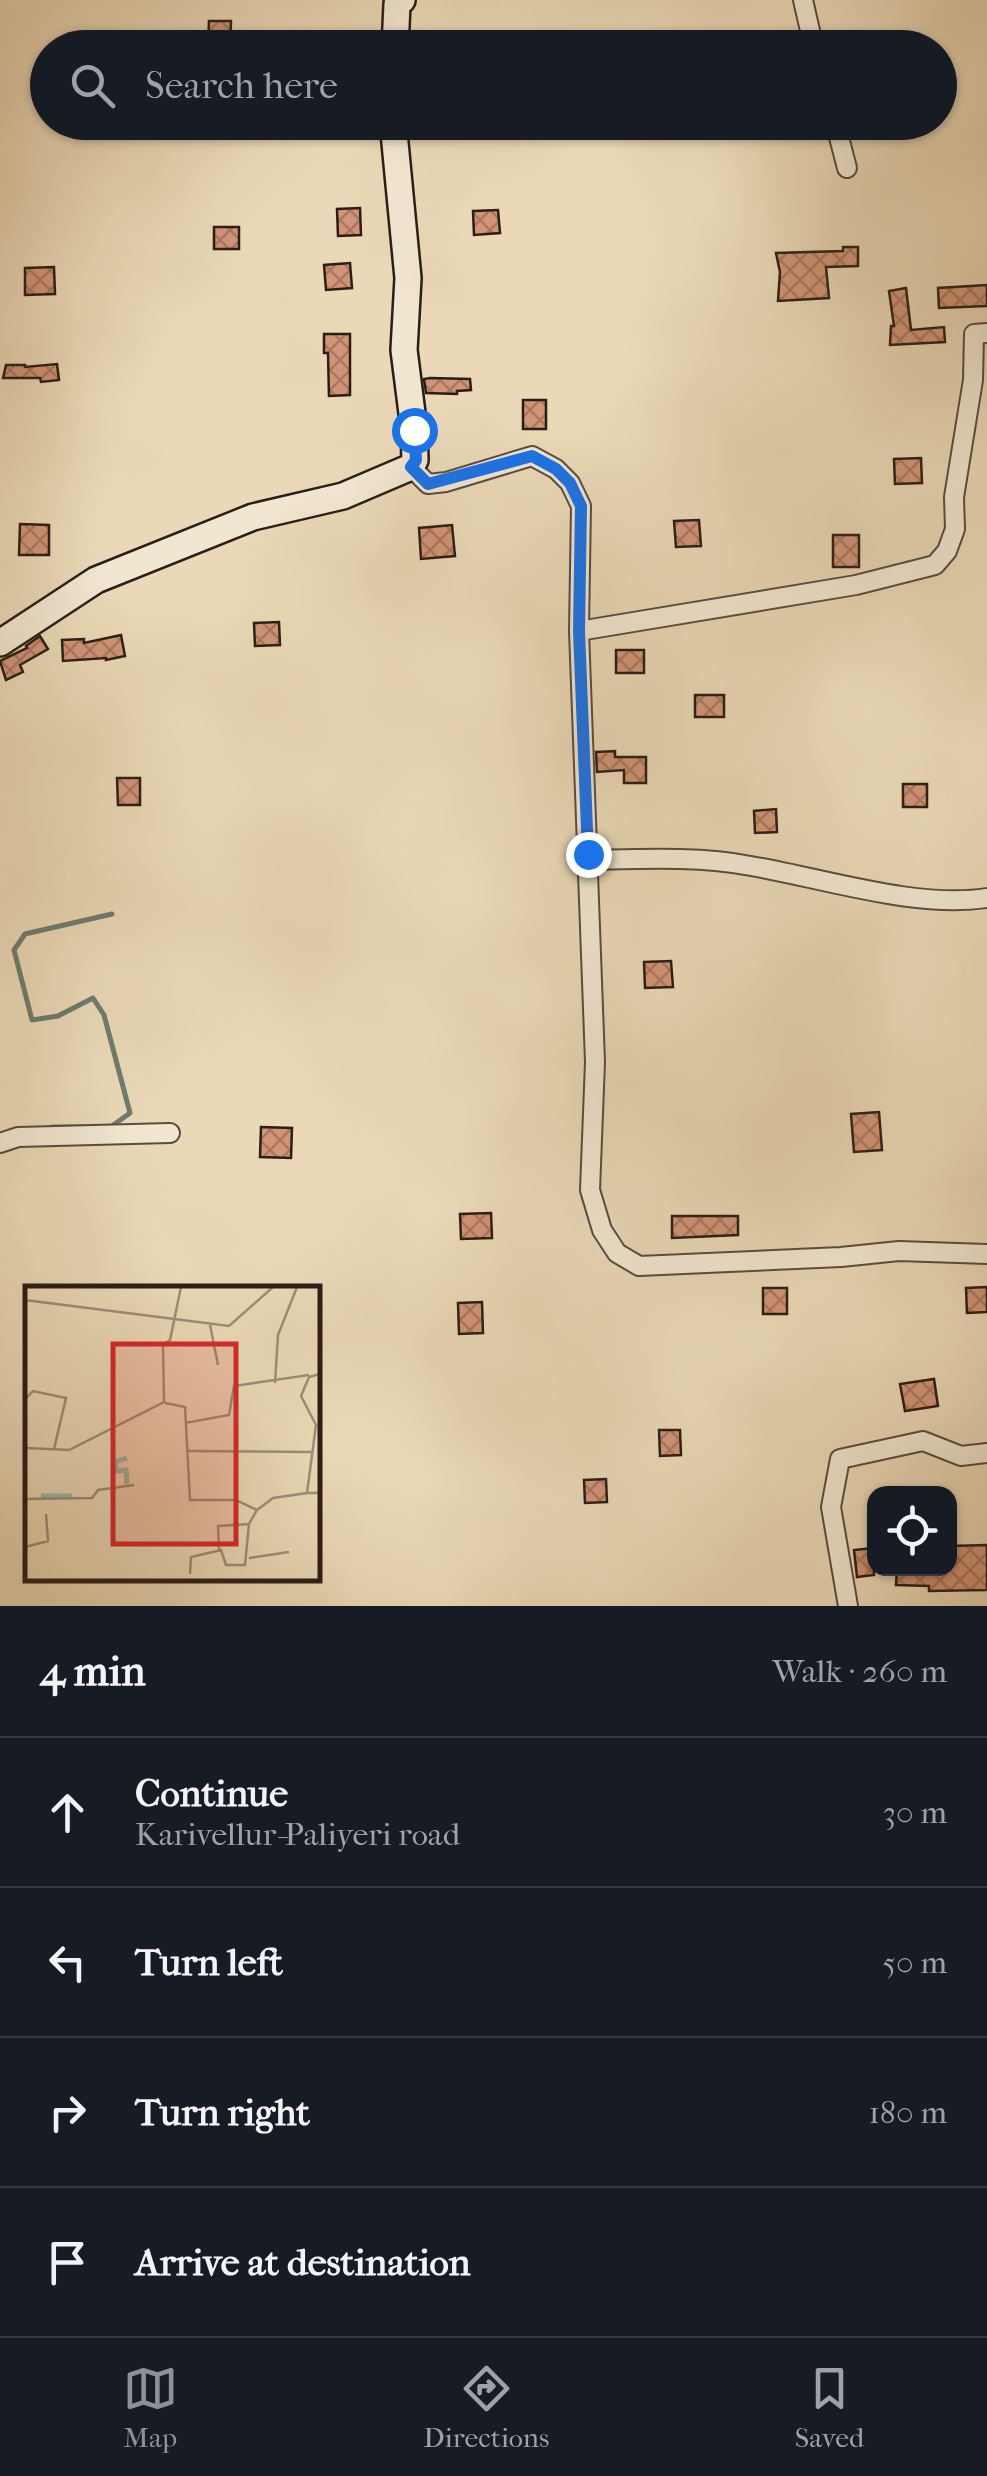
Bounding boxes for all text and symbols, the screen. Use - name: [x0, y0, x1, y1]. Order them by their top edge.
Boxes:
- search box: [30, 30, 957, 140]
- icon: search: [65, 58, 120, 113]
- text: Search here: [145, 63, 338, 108]
- route start: [392, 408, 438, 454]
- route end: [566, 832, 612, 878]
- inset map: [25, 1286, 320, 1581]
- map controls: [867, 1486, 957, 1576]
- button: locate: [867, 1486, 957, 1576]
- text: 4 min: [40, 1647, 146, 1696]
- text: Walk · 260 m: [773, 1653, 947, 1690]
- text: Continue: [135, 1771, 288, 1816]
- icon: ahead: [40, 1785, 95, 1840]
- text: 30 m: [883, 1794, 947, 1831]
- text: Karivellur-Paliyeri road: [135, 1816, 460, 1853]
- icon: left: [40, 1935, 95, 1990]
- text: Turn left: [135, 1940, 283, 1985]
- text: 50 m: [882, 1944, 947, 1981]
- icon: right: [40, 2085, 95, 2140]
- text: Turn right: [135, 2090, 310, 2135]
- text: 180 m: [868, 2094, 947, 2131]
- icon: arrive: [40, 2235, 95, 2290]
- text: Arrive at destination: [135, 2240, 471, 2285]
- tab: Map: [123, 2361, 178, 2454]
- tab: Directions: [423, 2361, 549, 2454]
- tab: Saved: [795, 2361, 864, 2454]

